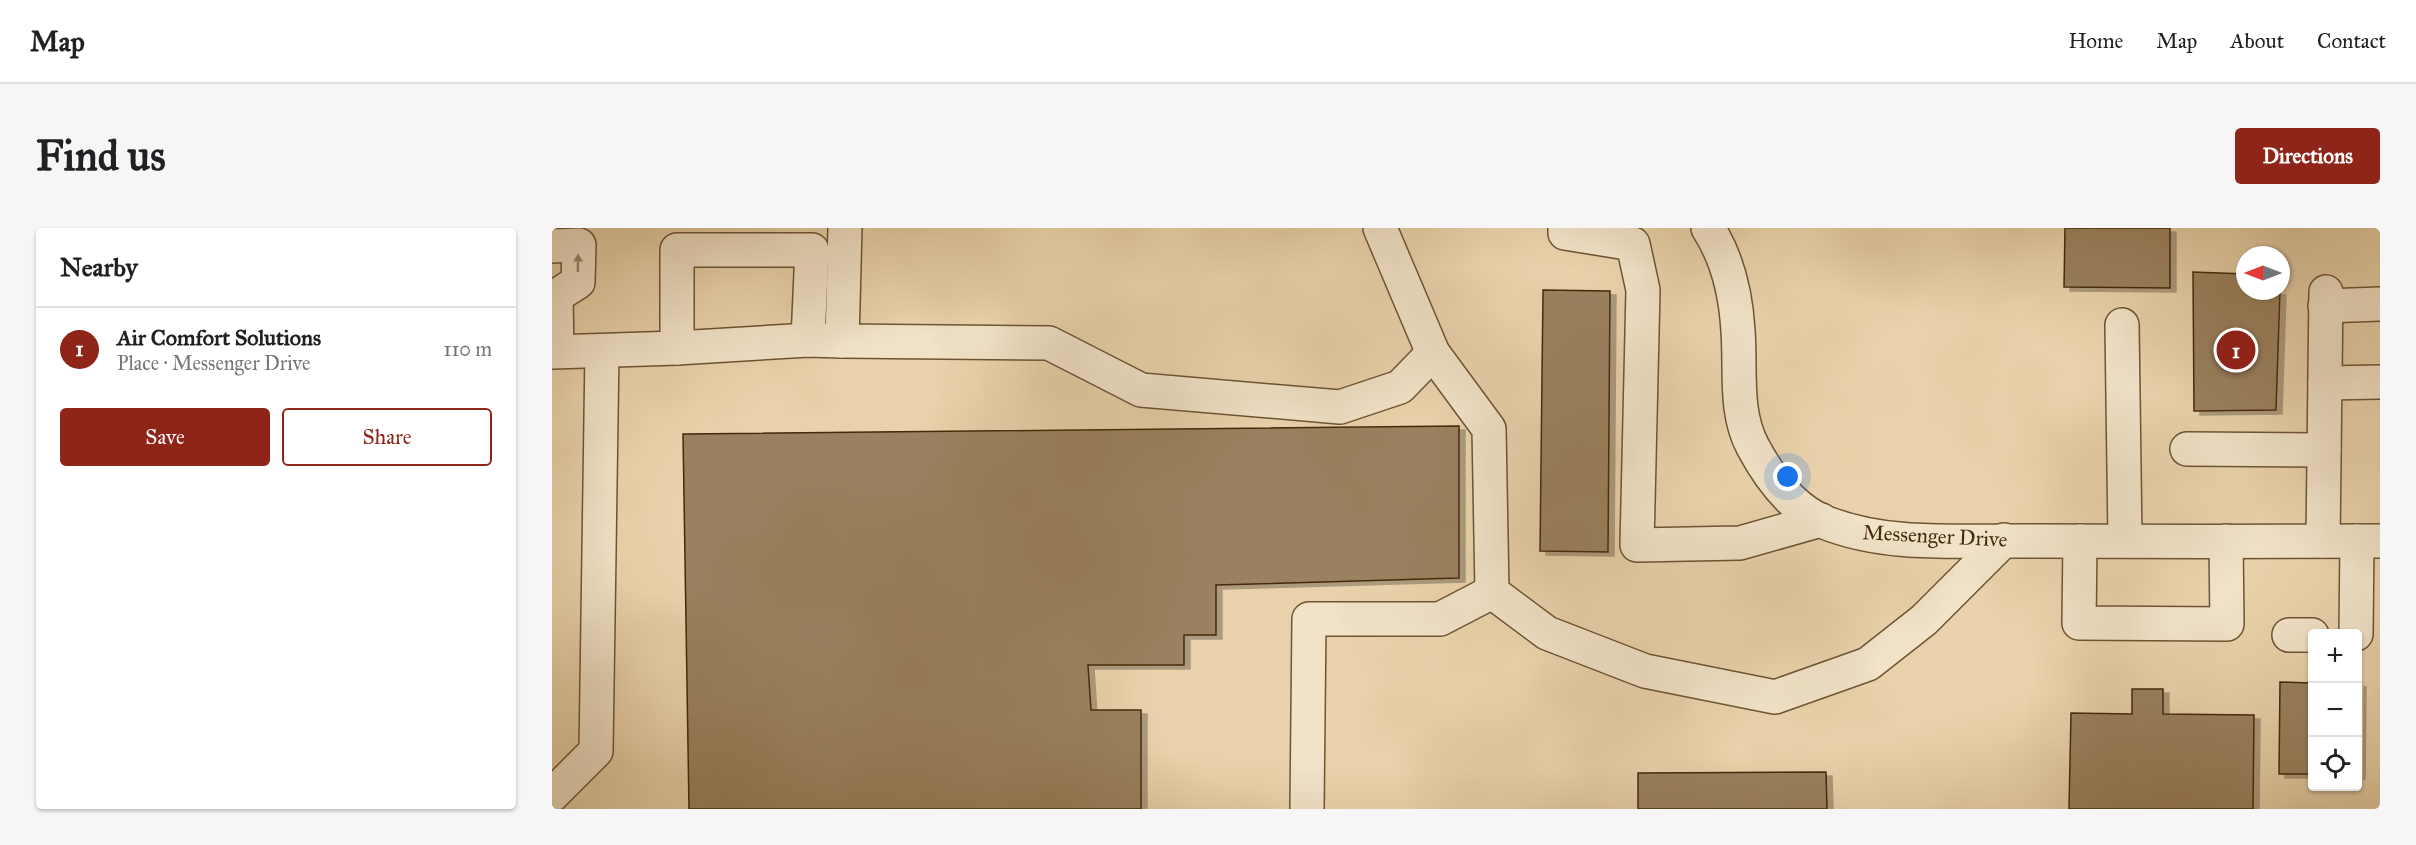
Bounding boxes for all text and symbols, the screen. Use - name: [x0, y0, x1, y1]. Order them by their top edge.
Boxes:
- text: Map: [30, 24, 85, 59]
- text: Home: [2068, 28, 2123, 54]
- text: Map: [2156, 28, 2197, 54]
- text: About: [2230, 28, 2284, 54]
- text: Contact: [2317, 28, 2386, 54]
- button: Directions: [2235, 128, 2380, 184]
- text: Find us: [36, 130, 166, 182]
- north arrow: [2236, 246, 2290, 300]
- text: Nearby: [60, 251, 138, 283]
- one-way arrow: [574, 254, 583, 273]
- text: Air Comfort Solutions: [117, 324, 321, 351]
- pin: 1: [2216, 328, 2256, 372]
- text: 1: [76, 337, 83, 361]
- text: 110 m: [444, 337, 492, 361]
- text: Place · Messenger Drive: [117, 351, 310, 375]
- button: Save: [60, 408, 270, 466]
- button: Share: [282, 408, 492, 466]
- your location: [1773, 462, 1802, 491]
- street label: Messenger Drive: [1862, 519, 2008, 553]
- map controls: [2308, 629, 2362, 791]
- button: +: [2308, 629, 2362, 683]
- button: −: [2308, 683, 2362, 737]
- button: locate: [2308, 737, 2362, 791]

